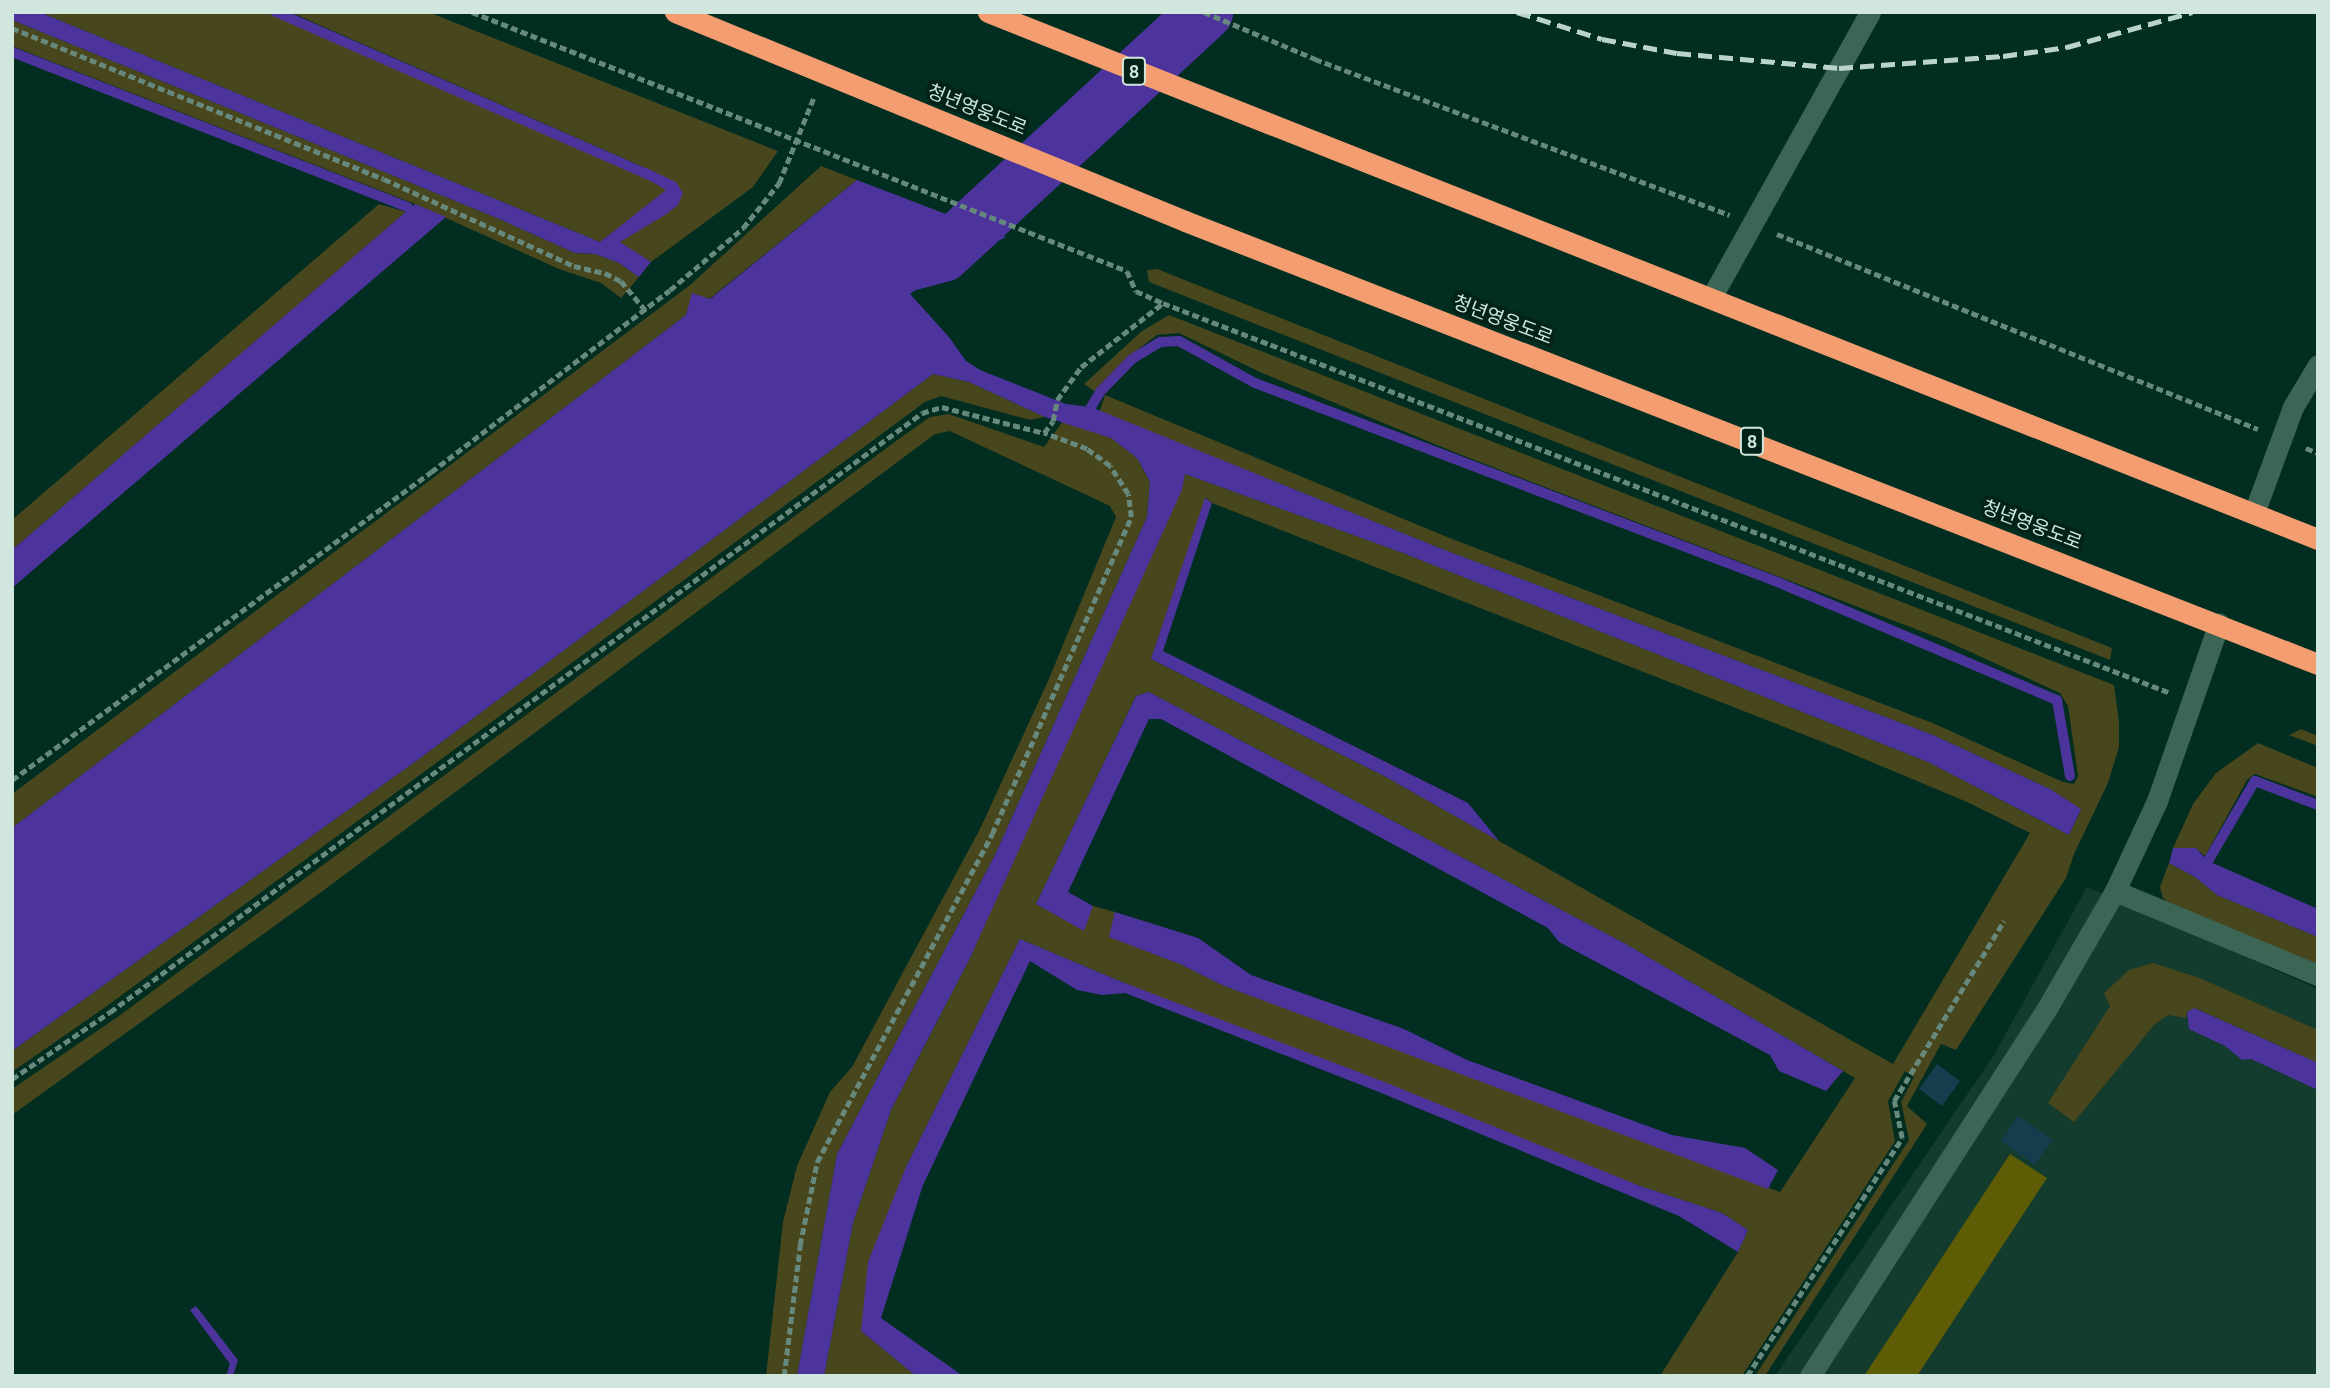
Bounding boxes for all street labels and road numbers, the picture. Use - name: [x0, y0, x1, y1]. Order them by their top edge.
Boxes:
- road number: 8: [1122, 56, 1146, 86]
- street label: 청년영웅도로: [924, 80, 1030, 140]
- street label: 청년영웅도로: [1450, 291, 1556, 349]
- road number: 8: [1740, 426, 1764, 456]
- street label: 청년영웅도로: [1979, 496, 2085, 554]

